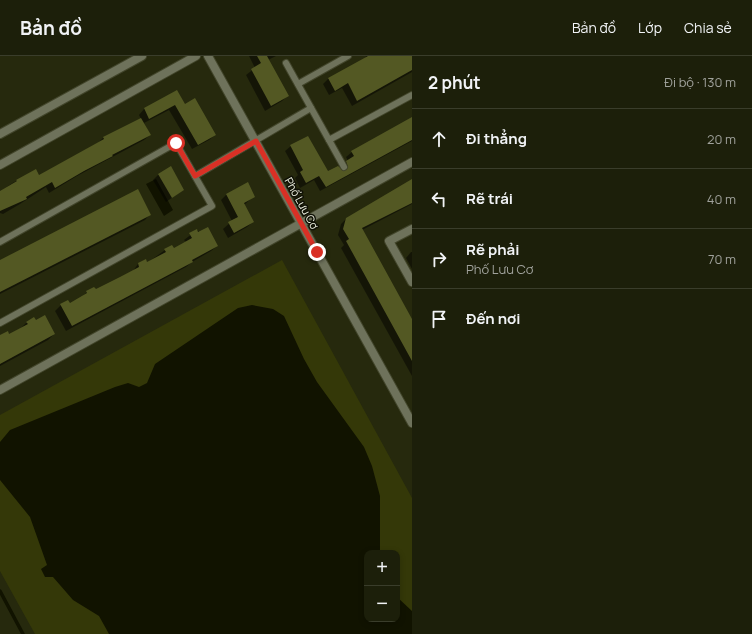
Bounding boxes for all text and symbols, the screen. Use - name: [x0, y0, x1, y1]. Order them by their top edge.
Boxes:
- text: Bản đồ: [20, 15, 82, 41]
- text: Bản đồ: [572, 18, 616, 37]
- text: Lớp: [638, 18, 662, 37]
- text: Chia sẻ: [684, 18, 732, 37]
- text: 2 phút: [428, 71, 481, 94]
- text: Đi bộ · 130 m: [664, 73, 736, 91]
- icon: ahead: [428, 128, 450, 150]
- text: Đi thẳng: [466, 128, 527, 149]
- text: 20 m: [707, 130, 736, 148]
- route start: [167, 134, 185, 152]
- street label: Phố Lưu Cơ: [282, 174, 323, 232]
- icon: left: [428, 188, 450, 210]
- text: Rẽ trái: [466, 188, 513, 209]
- text: 40 m: [707, 190, 736, 208]
- text: Rẽ phải: [466, 239, 519, 260]
- route end: [308, 243, 326, 261]
- icon: right: [428, 248, 450, 270]
- text: 70 m: [708, 250, 736, 268]
- text: Phố Lưu Cơ: [466, 260, 534, 278]
- icon: arrive: [428, 308, 450, 330]
- text: Đến nơi: [466, 308, 520, 329]
- map controls: [364, 550, 400, 622]
- button: +: [364, 550, 400, 586]
- button: −: [364, 586, 400, 622]

